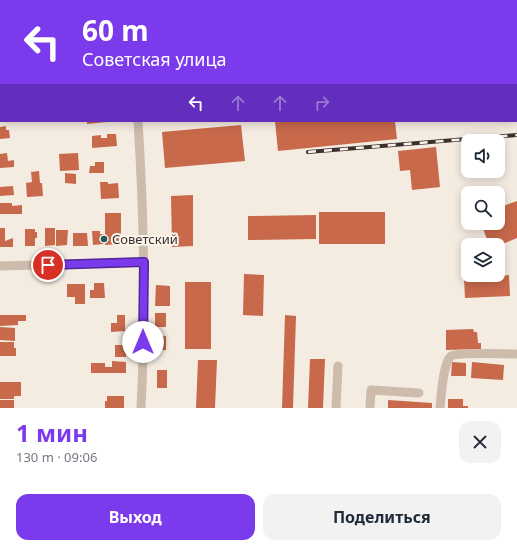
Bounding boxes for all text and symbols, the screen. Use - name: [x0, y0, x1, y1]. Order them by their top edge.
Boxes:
- text: 60 m: [82, 11, 149, 49]
- icon: left: [16, 16, 68, 68]
- text: Советская улица: [82, 47, 226, 71]
- icon: left: [185, 92, 207, 114]
- icon: ahead: [227, 92, 249, 114]
- icon: ahead: [269, 92, 291, 114]
- icon: right: [311, 92, 333, 114]
- map controls: [461, 134, 505, 282]
- button: sound: [461, 134, 505, 178]
- button: search: [461, 186, 505, 230]
- place label: Советский: [112, 230, 178, 248]
- marker: Советский: [99, 234, 109, 244]
- button: layers: [461, 238, 505, 282]
- pin: [31, 248, 65, 282]
- icon: arrive: [37, 254, 59, 276]
- position arrow: [122, 321, 164, 363]
- text: 1 мин: [16, 416, 88, 449]
- button: close: [459, 421, 501, 463]
- text: 130 m · 09:06: [16, 448, 97, 466]
- button: Выход: [16, 494, 255, 540]
- button: Поделиться: [263, 494, 501, 540]

